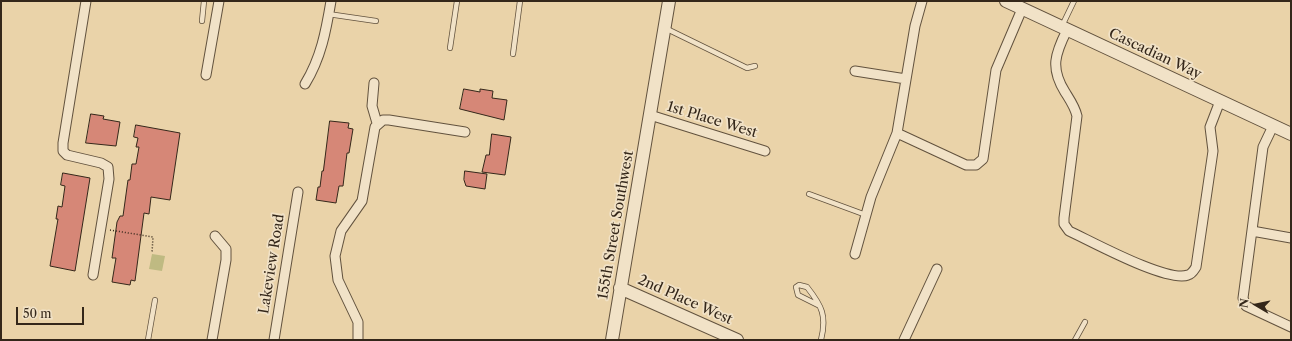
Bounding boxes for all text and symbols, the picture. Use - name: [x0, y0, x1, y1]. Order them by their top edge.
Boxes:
- street label: Cascadian Way: [1106, 25, 1204, 83]
- street label: 1st Place West: [665, 98, 759, 142]
- street label: 155th Street Southwest: [595, 149, 637, 301]
- street label: Lakeview Road: [256, 213, 288, 315]
- street label: 2nd Place West: [635, 272, 735, 328]
- north arrow: [1236, 285, 1276, 325]
- text: N: [1236, 297, 1252, 309]
- scale bar: [18, 299, 86, 325]
- text: 50 m: [23, 306, 52, 321]

